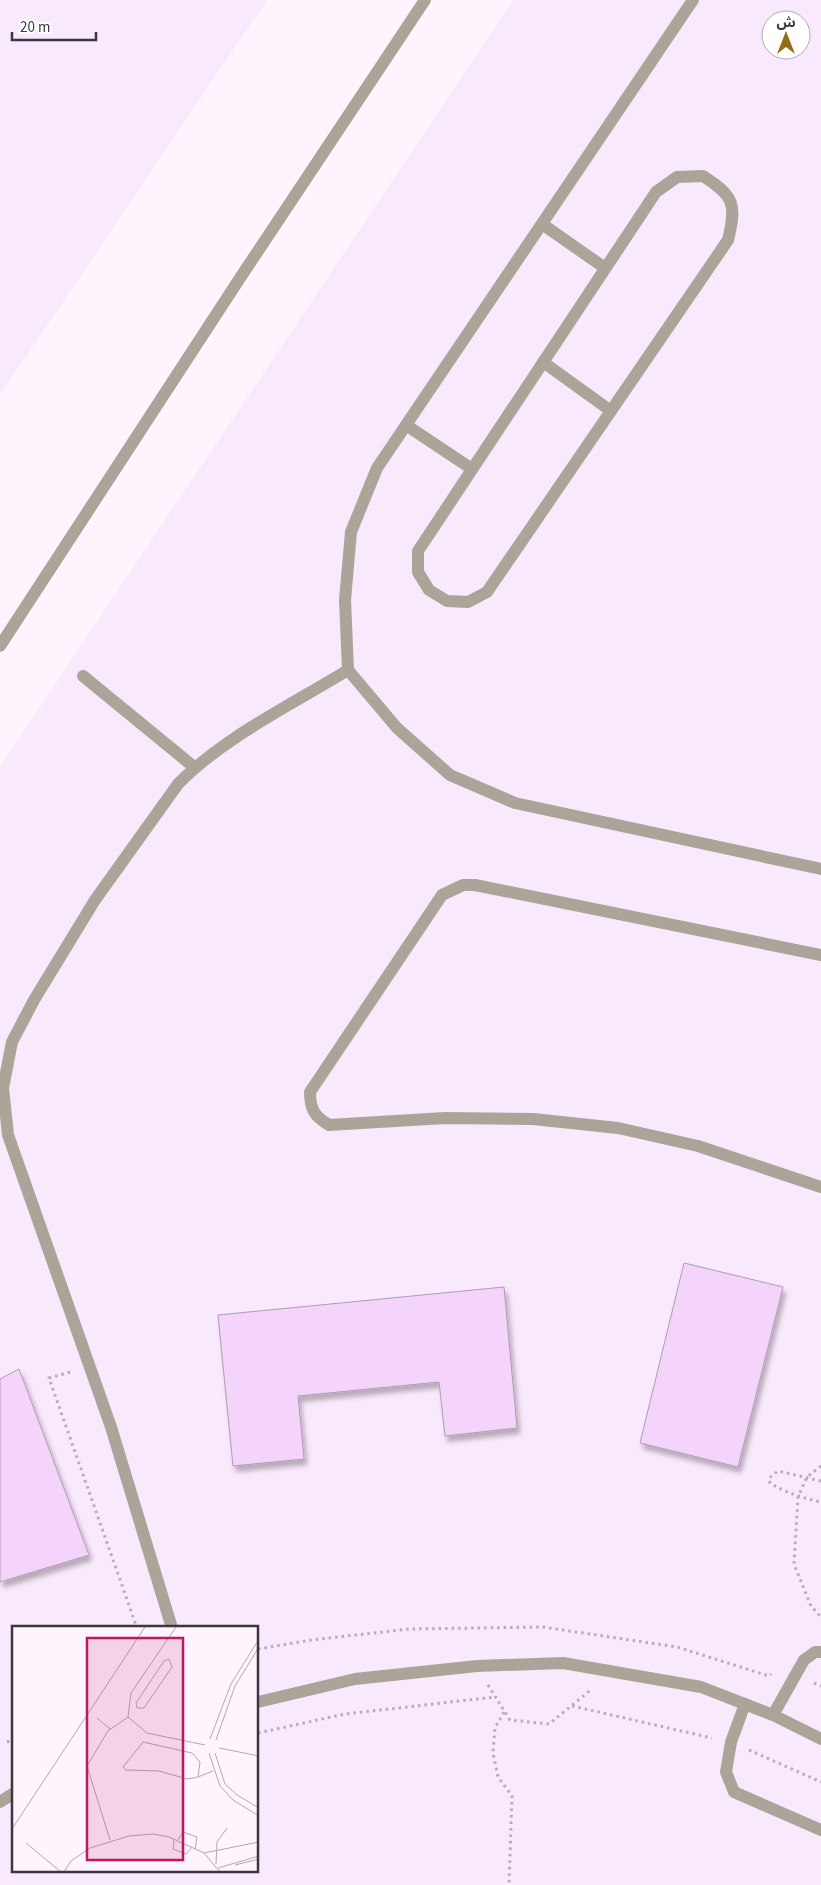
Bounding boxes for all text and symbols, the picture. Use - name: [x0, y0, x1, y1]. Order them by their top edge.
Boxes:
- scale bar: [12, 10, 96, 42]
- north arrow: [761, 10, 811, 60]
- text: ش: [776, 13, 796, 33]
- text: 20 m: [20, 17, 50, 38]
- inset map: [12, 1626, 259, 1872]

